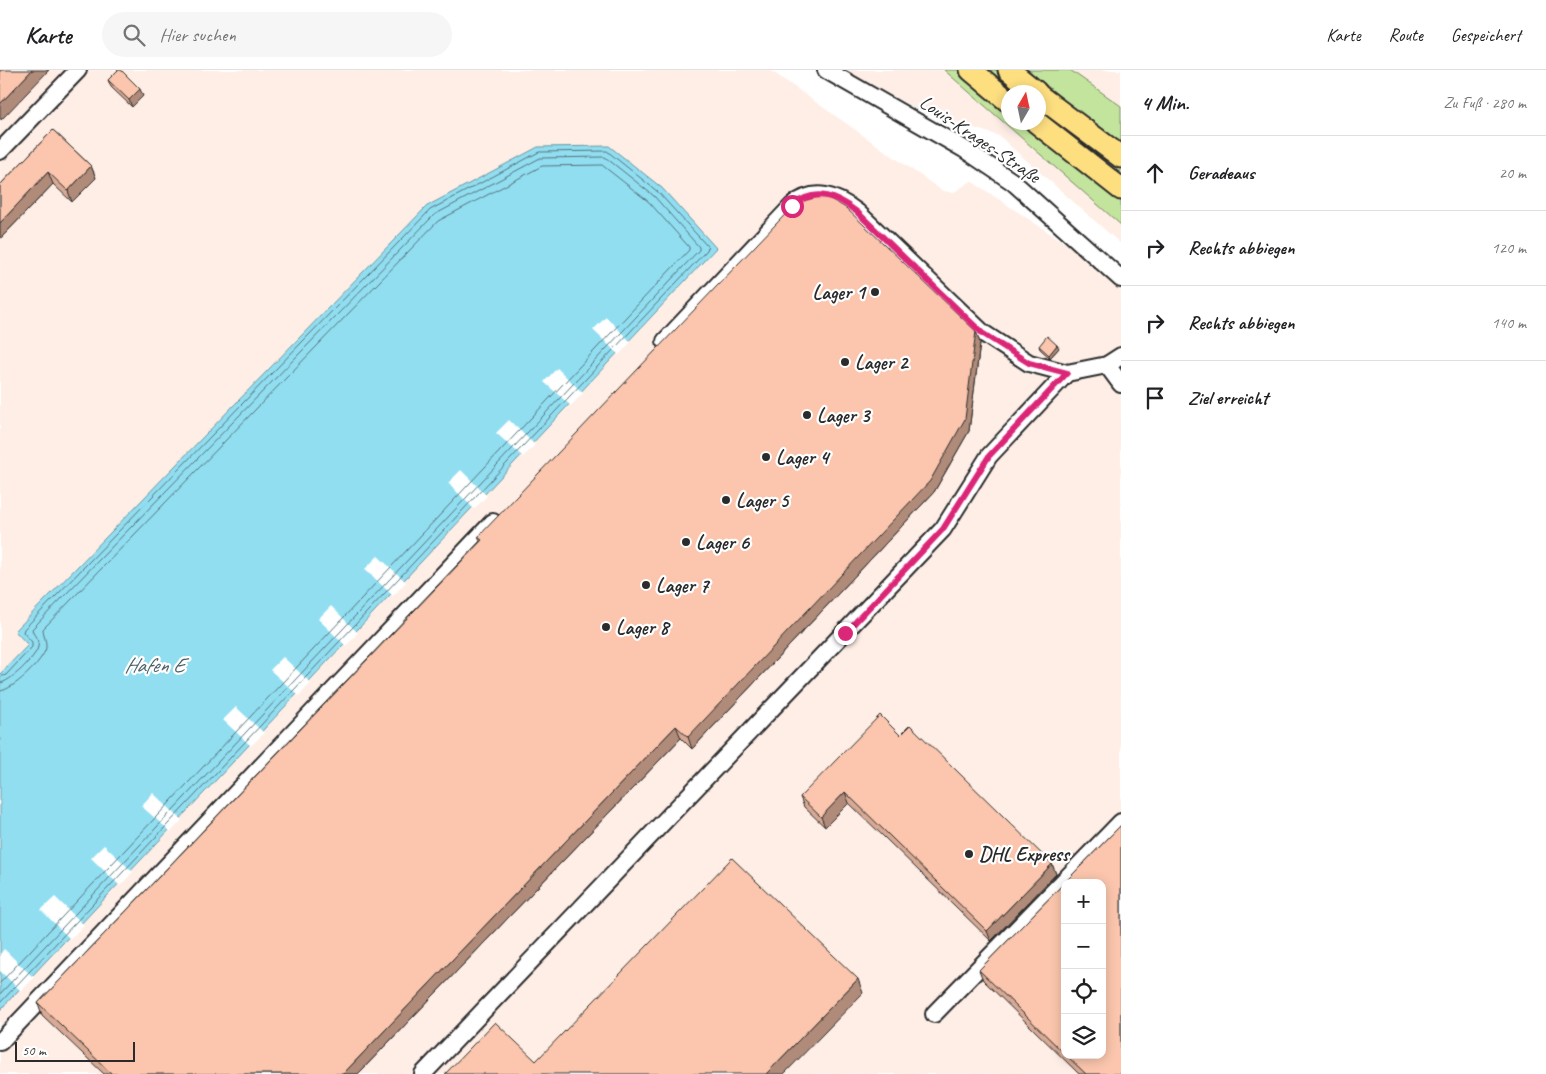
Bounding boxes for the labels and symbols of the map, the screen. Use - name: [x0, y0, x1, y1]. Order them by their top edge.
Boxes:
- north arrow: [1001, 85, 1046, 130]
- street label: Louis-Krages-Straße: [915, 90, 1046, 189]
- route start: [781, 195, 804, 218]
- place label: Lager 1: [813, 280, 867, 305]
- marker: Lager 1: [869, 286, 881, 298]
- place label: Lager 2: [855, 350, 909, 375]
- marker: Lager 2: [839, 356, 851, 368]
- place label: Lager 3: [817, 403, 871, 428]
- marker: Lager 3: [801, 409, 813, 421]
- place label: Lager 4: [776, 445, 831, 470]
- marker: Lager 4: [760, 451, 772, 463]
- place label: Lager 5: [736, 488, 790, 513]
- marker: Lager 5: [720, 494, 732, 506]
- place label: Lager 6: [696, 530, 750, 555]
- marker: Lager 6: [680, 536, 692, 548]
- place label: Lager 7: [656, 573, 710, 598]
- marker: Lager 7: [640, 579, 652, 591]
- place label: Lager 8: [616, 615, 671, 640]
- marker: Lager 8: [600, 621, 612, 633]
- route end: [834, 622, 857, 645]
- water label: Hafen E: [124, 652, 190, 678]
- place label: DHL Express: [979, 842, 1071, 867]
- marker: DHL Express: [963, 848, 975, 860]
- scale bar: [15, 1039, 135, 1062]

